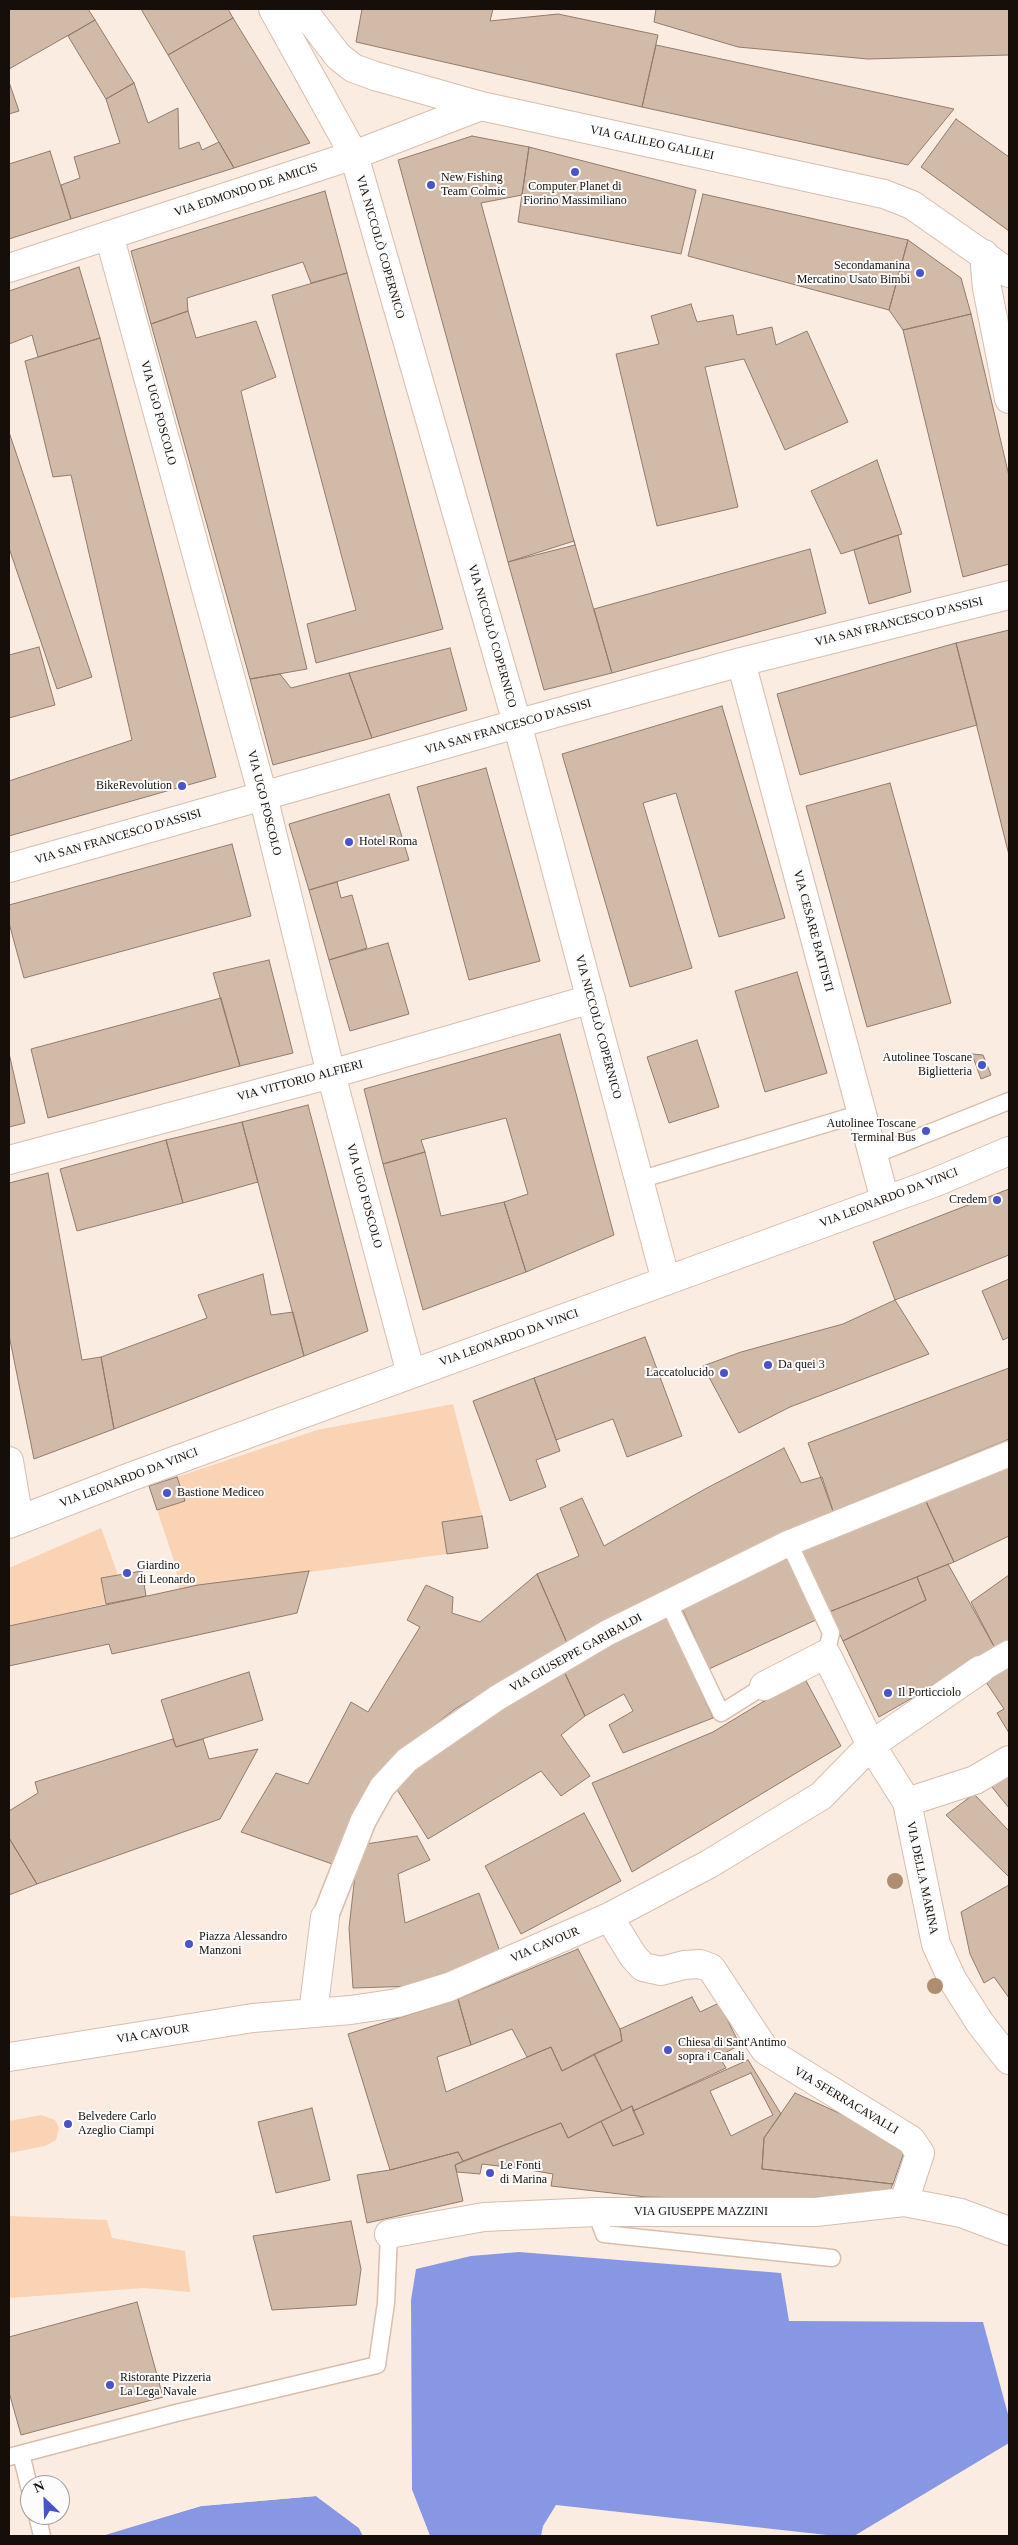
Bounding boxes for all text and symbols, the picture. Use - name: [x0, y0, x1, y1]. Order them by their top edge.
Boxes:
- street label: VIA GALILEO GALILEI: [589, 123, 715, 163]
- street label: VIA EDMONDO DE AMICIS: [173, 160, 319, 220]
- marker: Computer Planet di Fiorino Massimiliano: [569, 166, 581, 178]
- place label: New Fishing Team Colmic: [441, 171, 506, 199]
- street label: VIA NICCOLÒ COPERNICO: [353, 174, 407, 320]
- marker: New Fishing Team Colmic: [425, 179, 437, 191]
- place label: Computer Planet di Fiorino Massimiliano: [523, 180, 627, 208]
- place label: Secondamanina Mercatino Usato Bimbi: [797, 259, 910, 287]
- marker: Secondamanina Mercatino Usato Bimbi: [914, 267, 926, 279]
- street label: VIA UGO FOSCOLO: [137, 359, 179, 467]
- street label: VIA NICCOLÒ COPERNICO: [465, 563, 519, 709]
- street label: VIA SAN FRANCESCO D'ASSISI: [814, 594, 984, 650]
- street label: VIA SAN FRANCESCO D'ASSISI: [423, 696, 593, 758]
- street label: VIA UGO FOSCOLO: [244, 749, 284, 857]
- place label: BikeRevolution: [96, 779, 172, 793]
- marker: BikeRevolution: [176, 780, 188, 792]
- street label: VIA SAN FRANCESCO D'ASSISI: [33, 806, 203, 868]
- place label: Hotel Roma: [359, 835, 417, 849]
- marker: Hotel Roma: [343, 836, 355, 848]
- street label: VIA CESARE BATTISTI: [790, 869, 836, 993]
- street label: VIA NICCOLÒ COPERNICO: [572, 953, 624, 1101]
- place label: Autolinee Toscane Biglietteria: [883, 1051, 972, 1079]
- street label: VIA VITTORIO ALFIERI: [235, 1057, 365, 1105]
- marker: Autolinee Toscane Biglietteria: [976, 1059, 988, 1071]
- place label: Autolinee Toscane Terminal Bus: [827, 1117, 916, 1145]
- marker: Autolinee Toscane Terminal Bus: [920, 1125, 932, 1137]
- street label: VIA UGO FOSCOLO: [343, 1142, 385, 1250]
- street label: VIA LEONARDO DA VINCI: [818, 1165, 960, 1231]
- place label: Credem: [949, 1193, 987, 1207]
- marker: Credem: [991, 1194, 1003, 1206]
- street label: VIA LEONARDO DA VINCI: [437, 1306, 581, 1370]
- place label: Da quei 3: [778, 1358, 825, 1372]
- marker: Da quei 3: [762, 1359, 774, 1371]
- place label: Laccatolucido: [646, 1366, 714, 1380]
- marker: Laccatolucido: [718, 1367, 730, 1379]
- street label: VIA LEONARDO DA VINCI: [58, 1445, 200, 1511]
- place label: Bastione Mediceo: [177, 1486, 264, 1500]
- marker: Bastione Mediceo: [161, 1487, 173, 1499]
- place label: Giardino di Leonardo: [137, 1559, 195, 1587]
- marker: Giardino di Leonardo: [121, 1567, 133, 1579]
- street label: VIA GIUSEPPE GARIBALDI: [507, 1611, 645, 1695]
- place label: Il Porticciolo: [898, 1686, 961, 1700]
- marker: Il Porticciolo: [882, 1687, 894, 1699]
- street label: VIA DELLA MARINA: [903, 1820, 941, 1936]
- street label: VIA CAVOUR: [508, 1924, 582, 1966]
- place label: Piazza Alessandro Manzoni: [199, 1930, 287, 1958]
- marker: Piazza Alessandro Manzoni: [183, 1938, 195, 1950]
- street label: VIA CAVOUR: [116, 2021, 190, 2047]
- place label: Chiesa di Sant'Antimo sopra i Canali: [678, 2036, 786, 2064]
- marker: Chiesa di Sant'Antimo sopra i Canali: [662, 2044, 674, 2056]
- street label: VIA SFERRACAVALLI: [791, 2064, 901, 2138]
- place label: Belvedere Carlo Azeglio Ciampi: [78, 2110, 156, 2138]
- marker: Belvedere Carlo Azeglio Ciampi: [62, 2118, 74, 2130]
- place label: Le Fonti di Marina: [500, 2159, 547, 2187]
- marker: Le Fonti di Marina: [484, 2167, 496, 2179]
- street label: VIA GIUSEPPE MAZZINI: [634, 2205, 768, 2219]
- place label: Ristorante Pizzeria La Lega Navale: [120, 2371, 211, 2399]
- marker: Ristorante Pizzeria La Lega Navale: [104, 2379, 116, 2391]
- north arrow: [20, 2475, 70, 2525]
- text: N: [31, 2478, 47, 2496]

